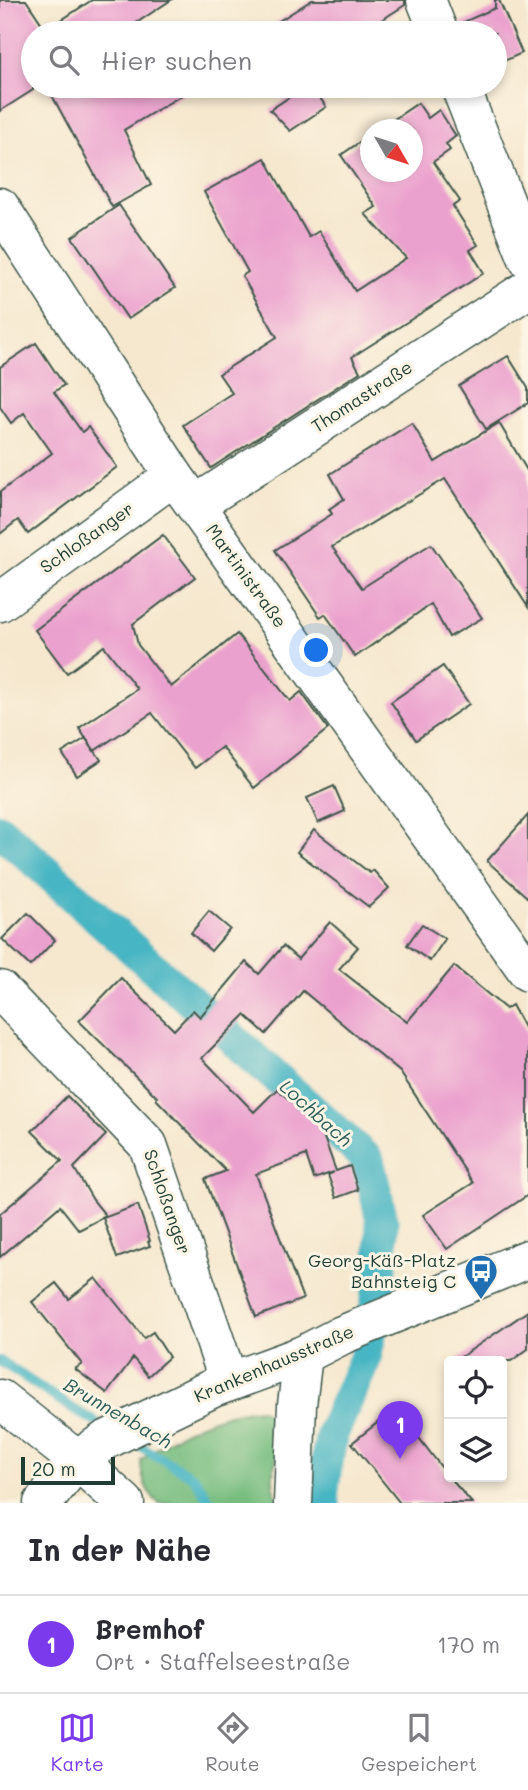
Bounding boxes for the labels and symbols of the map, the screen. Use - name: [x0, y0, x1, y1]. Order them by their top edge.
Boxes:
- north arrow: [360, 119, 423, 182]
- street label: Thomastraße: [306, 355, 417, 438]
- street label: Schloßanger: [35, 496, 138, 578]
- street label: Martinistraße: [201, 519, 293, 632]
- your location: [299, 633, 333, 667]
- water label: Lochbach: [275, 1074, 358, 1152]
- street label: Schloßanger: [139, 1146, 197, 1257]
- place label: Georg-Käß-Platz Bahnsteig C: [308, 1248, 456, 1293]
- bus stop icon: Georg-Käß-Platz Bahnsteig C: [462, 1252, 500, 1301]
- street label: Krankenhausstraße: [190, 1319, 357, 1408]
- water label: Brunnenbach: [60, 1372, 177, 1454]
- pin: 1: [377, 1401, 423, 1459]
- scale bar: [21, 1454, 116, 1486]

